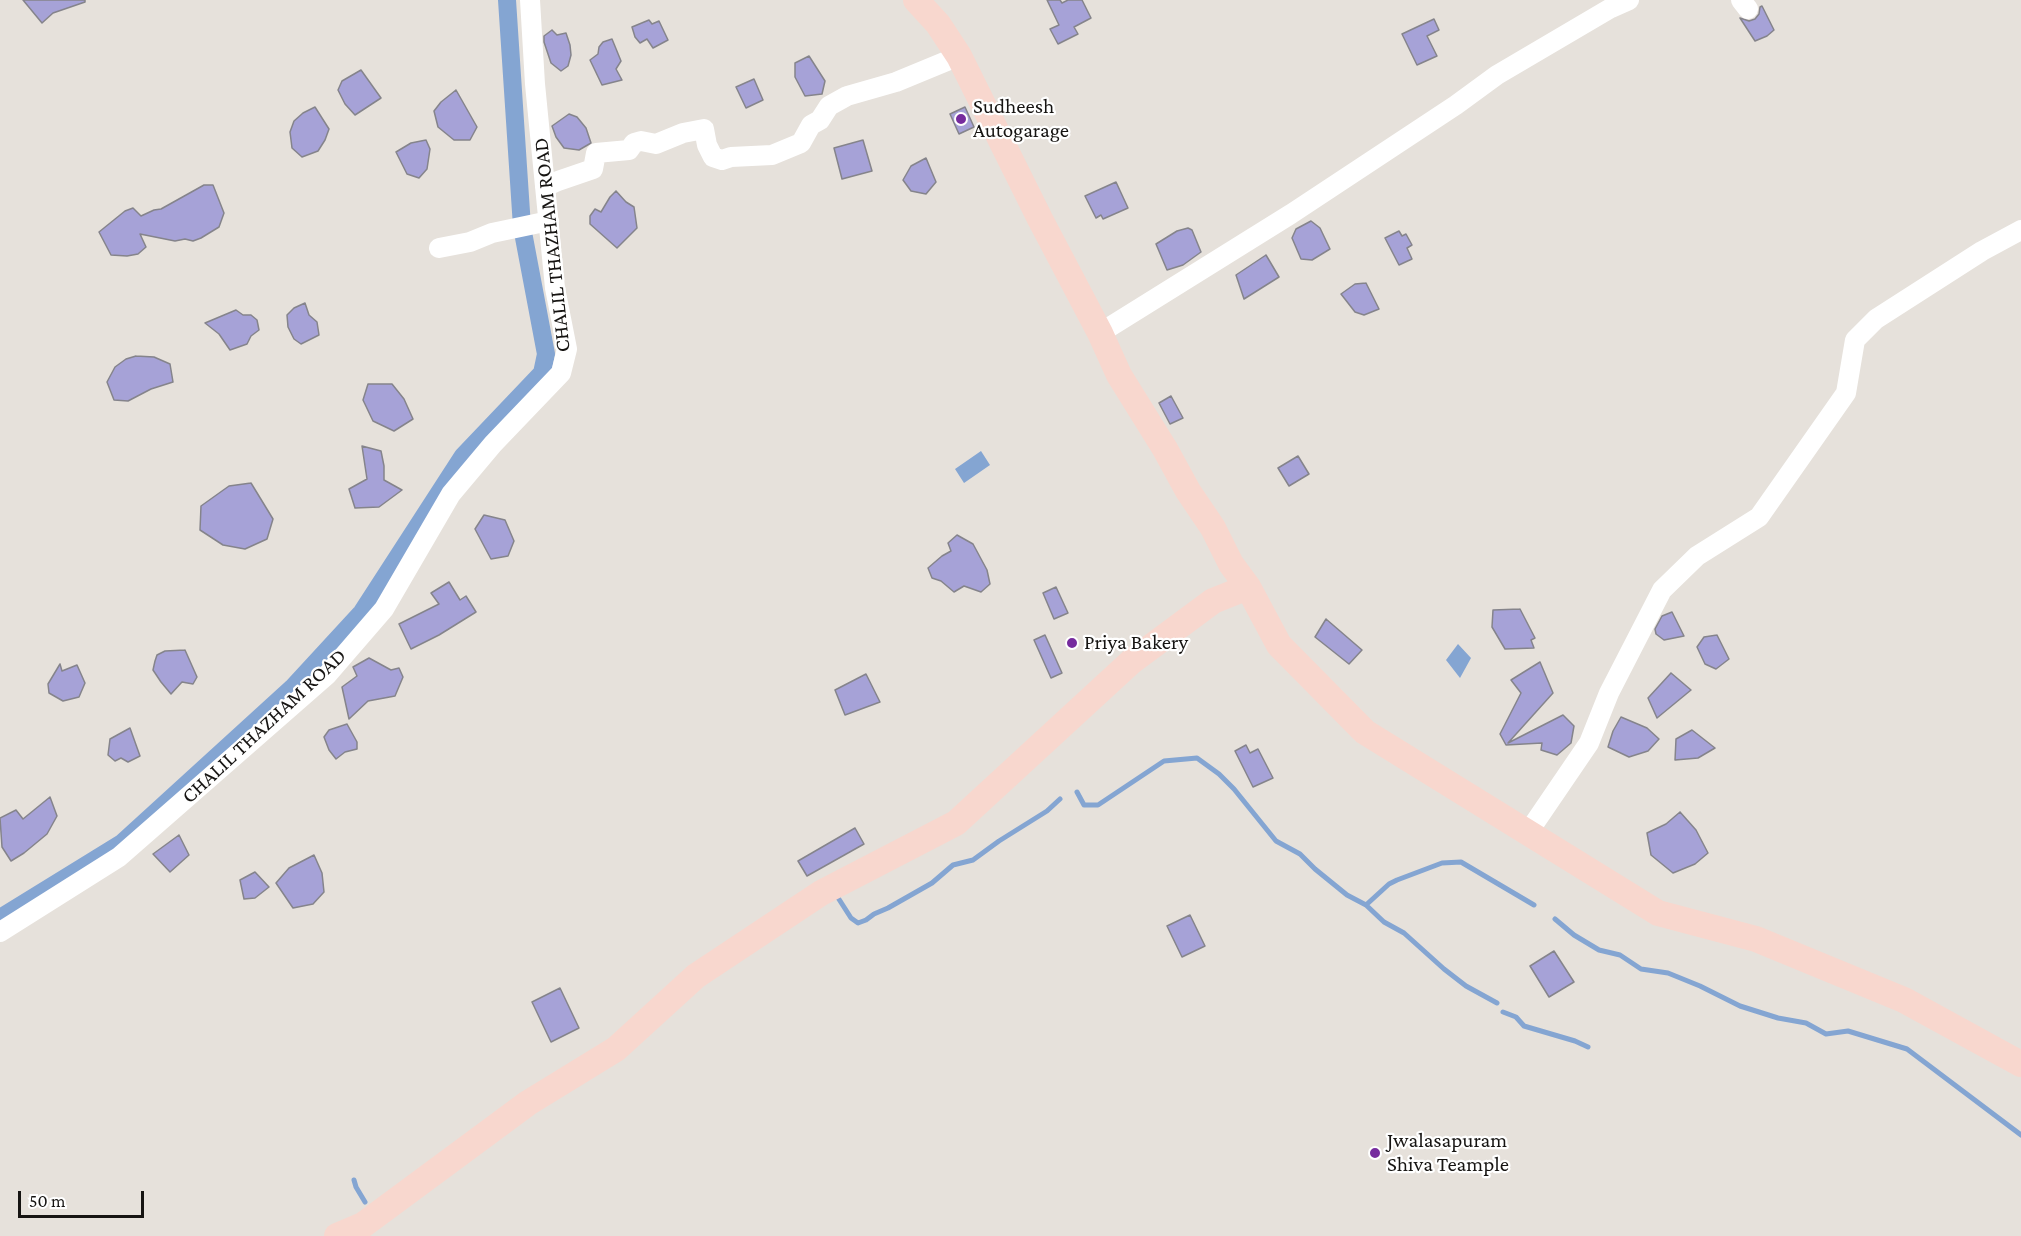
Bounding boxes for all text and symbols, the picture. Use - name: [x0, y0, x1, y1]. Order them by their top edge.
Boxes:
- place label: Sudheesh Autogarage: [973, 94, 1069, 144]
- marker: Sudheesh Autogarage: [954, 112, 968, 126]
- street label: CHALIL THAZHAM ROAD: [528, 136, 576, 354]
- place label: Priya Bakery: [1084, 630, 1188, 656]
- marker: Priya Bakery: [1065, 636, 1079, 650]
- street label: CHALIL THAZHAM ROAD: [177, 643, 351, 809]
- place label: Jwalasapuram Shiva Teample: [1387, 1128, 1509, 1178]
- marker: Jwalasapuram Shiva Teample: [1368, 1146, 1382, 1160]
- scale bar: [21, 1179, 147, 1217]
- text: 50 m: [29, 1191, 66, 1211]

